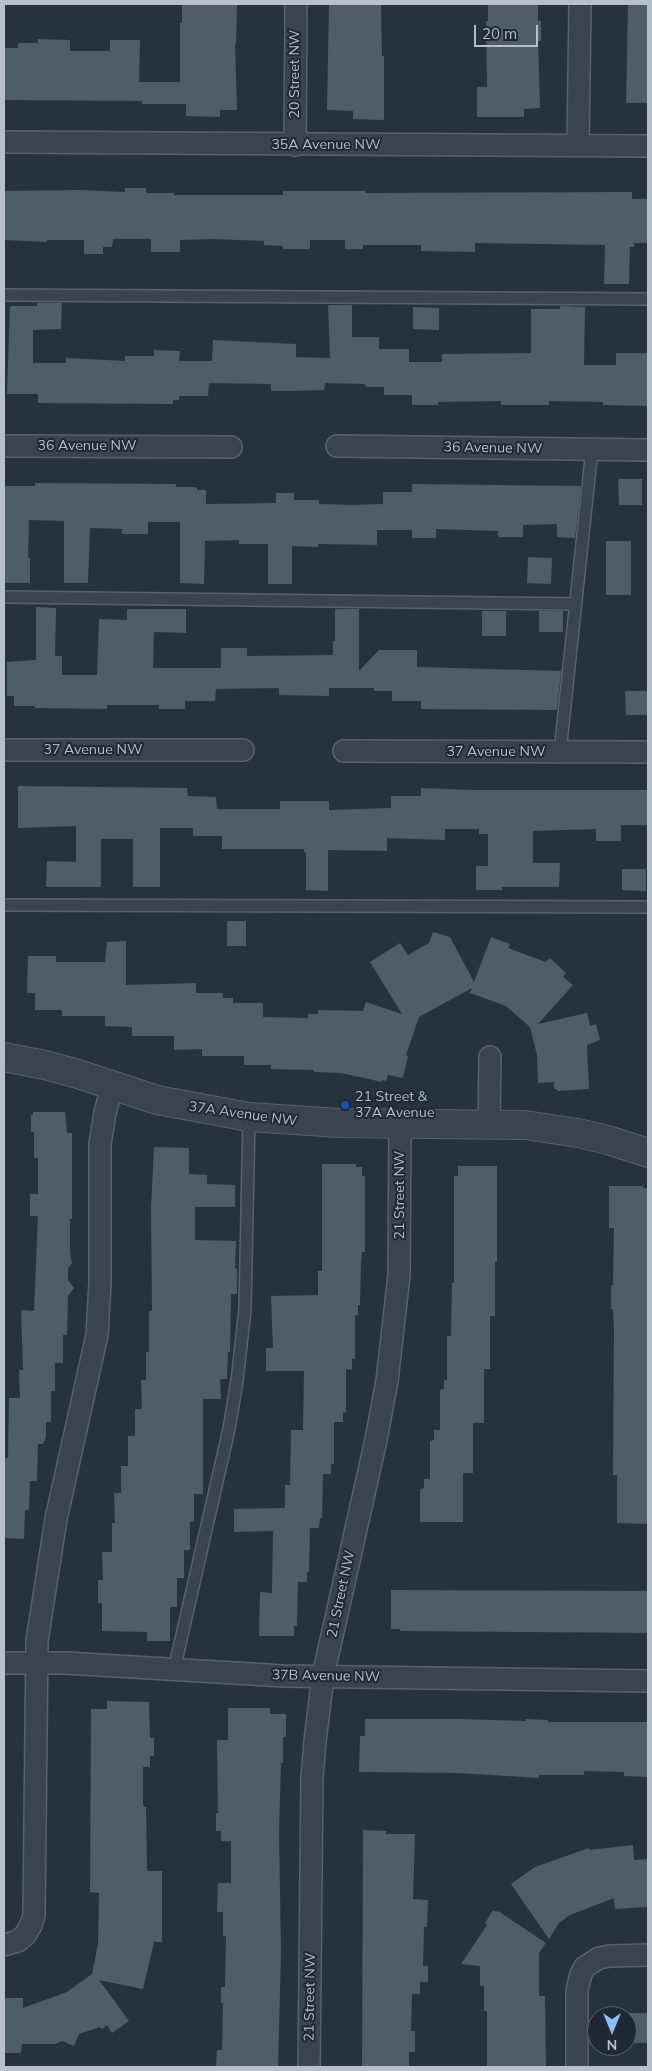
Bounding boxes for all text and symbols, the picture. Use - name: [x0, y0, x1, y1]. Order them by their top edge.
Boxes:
- scale bar: [477, 15, 541, 47]
- text: 20 m: [482, 24, 517, 43]
- street label: 20 Street NW: [287, 30, 303, 118]
- street label: 35A Avenue NW: [271, 137, 381, 153]
- street label: 36 Avenue NW: [38, 438, 136, 454]
- street label: 36 Avenue NW: [443, 439, 543, 457]
- street label: 37 Avenue NW: [44, 742, 142, 758]
- street label: 37 Avenue NW: [447, 744, 545, 760]
- place label: 21 Street & 37A Avenue: [355, 1089, 435, 1122]
- street label: 37A Avenue NW: [188, 1098, 298, 1130]
- marker: 21 Street & 37A Avenue: [339, 1099, 351, 1111]
- street label: 21 Street NW: [392, 1151, 408, 1239]
- street label: 21 Street NW: [324, 1549, 358, 1639]
- street label: 37B Avenue NW: [272, 1667, 380, 1685]
- street label: 21 Street NW: [301, 1952, 319, 2042]
- north arrow: [587, 2006, 637, 2056]
- text: N: [607, 2036, 617, 2054]

